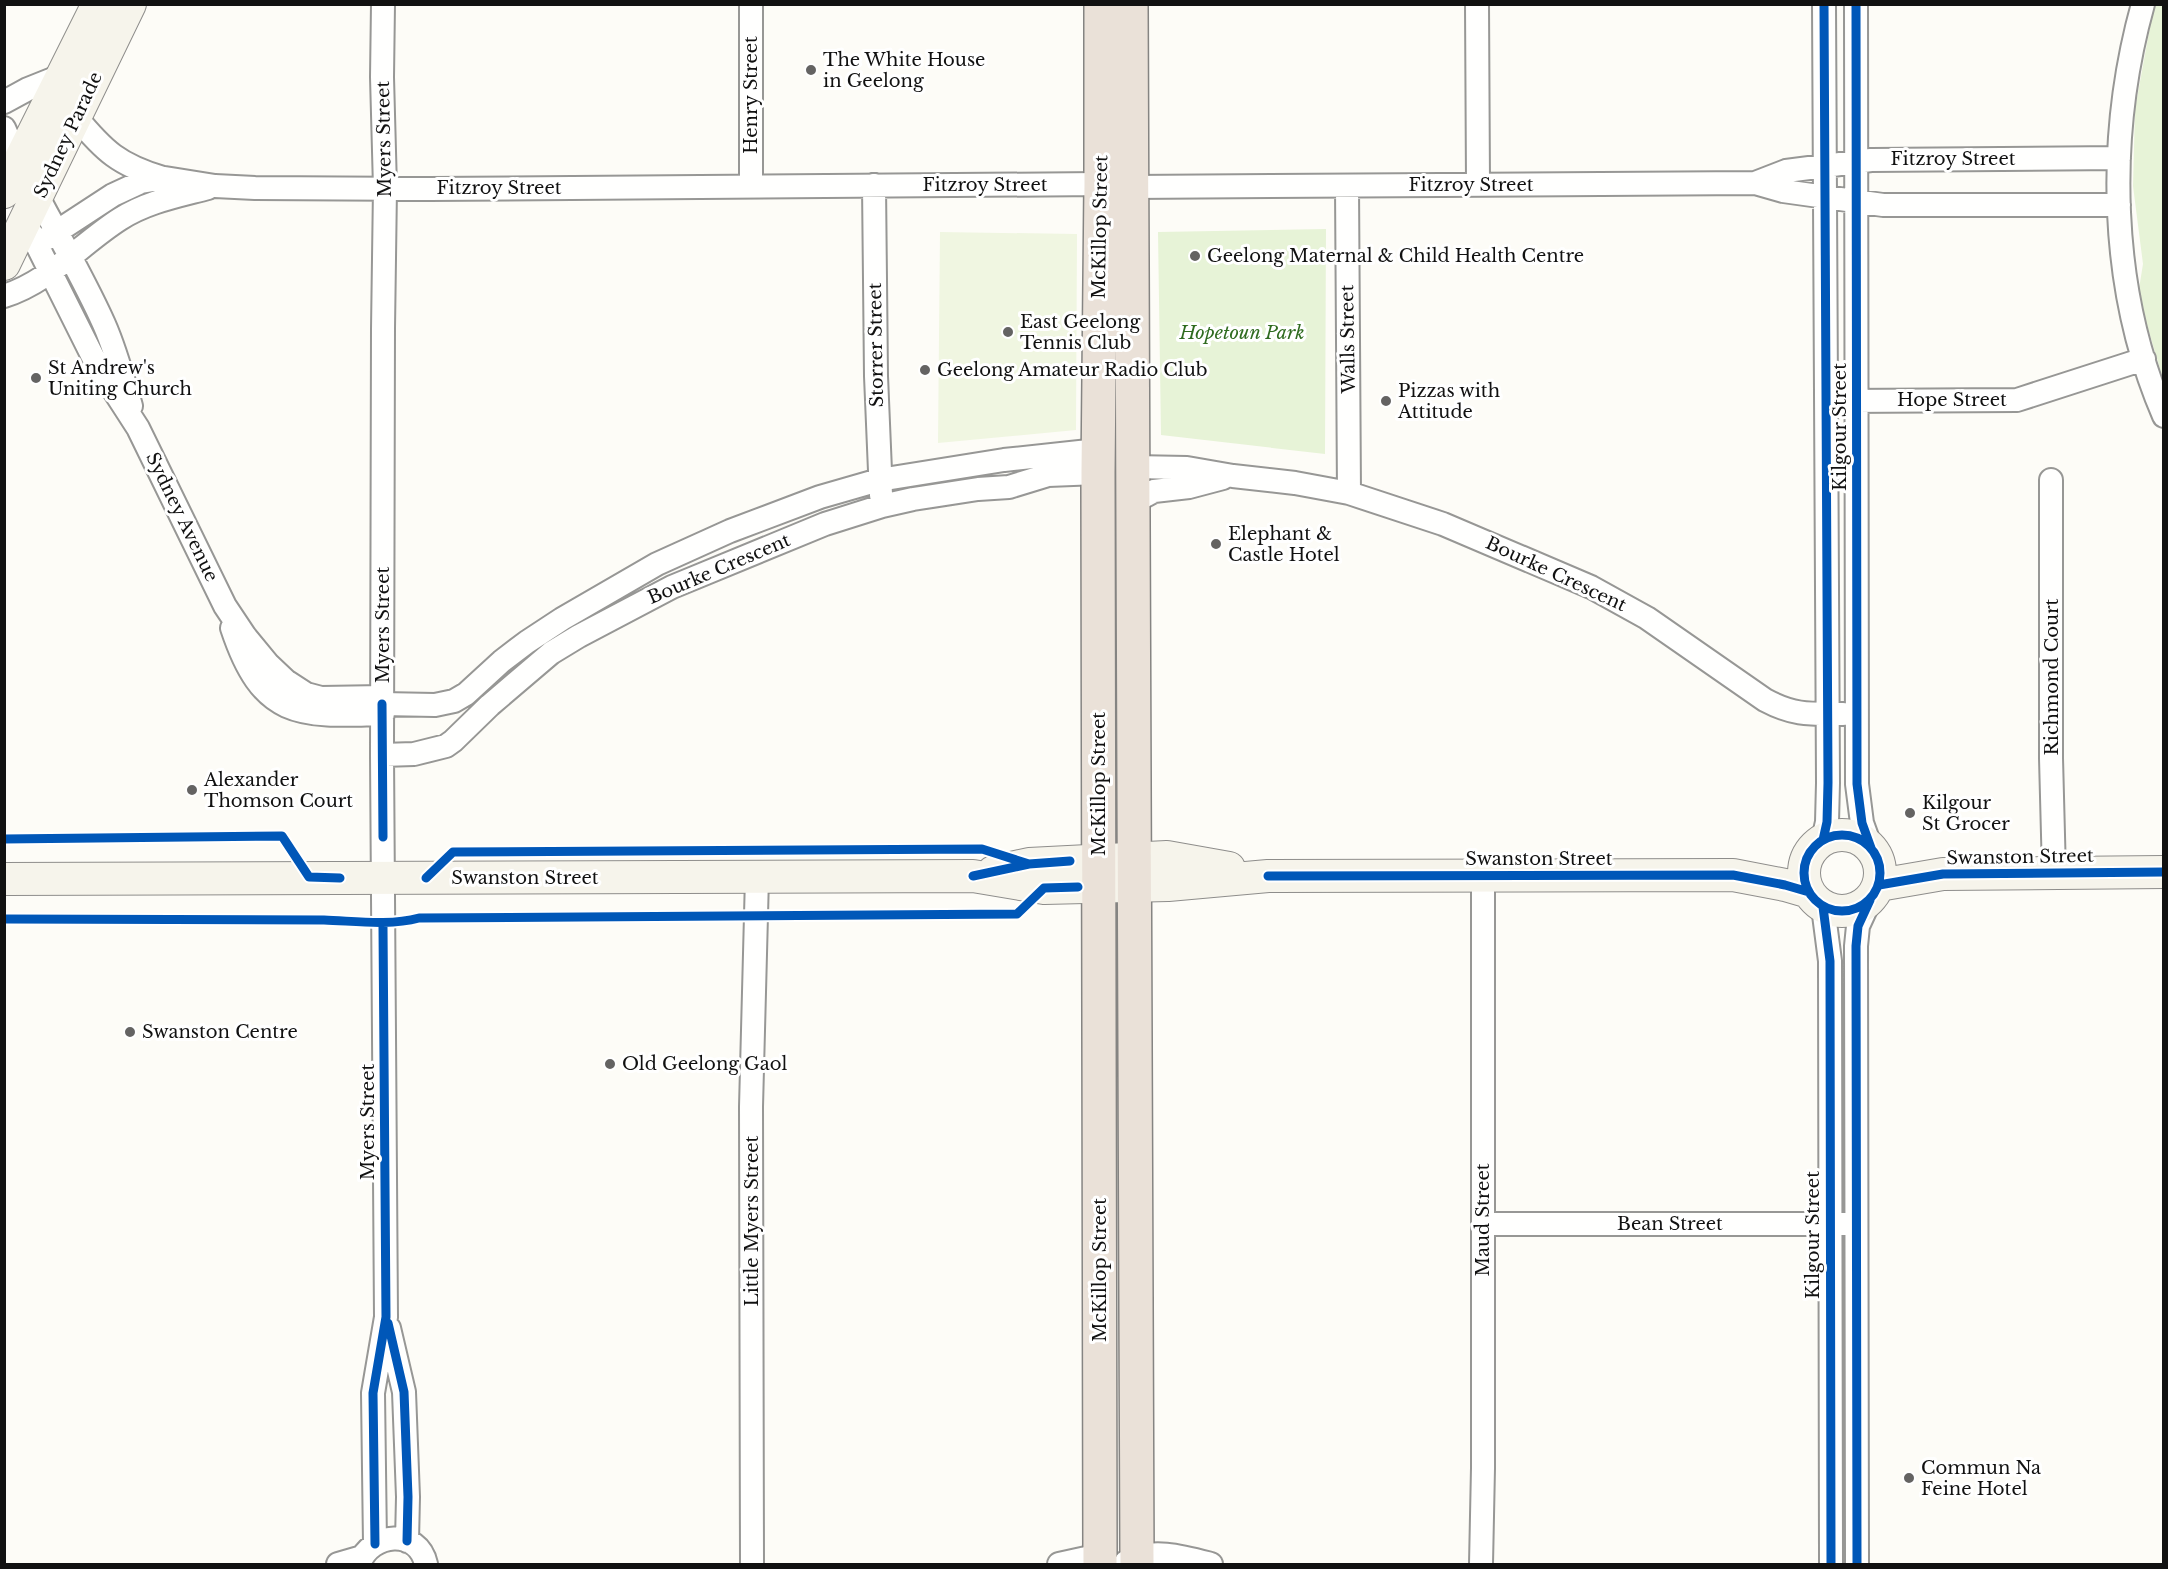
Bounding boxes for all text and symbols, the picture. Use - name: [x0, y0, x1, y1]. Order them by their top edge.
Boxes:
- street label: Henry Street: [740, 36, 762, 154]
- place label: The White House in Geelong: [823, 49, 985, 92]
- marker: The White House in Geelong: [804, 63, 818, 77]
- street label: Sydney Parade: [29, 69, 107, 201]
- street label: Myers Street: [372, 80, 396, 197]
- street label: Fitzroy Street: [1890, 148, 2016, 170]
- street label: McKillop Street: [1088, 155, 1112, 299]
- street label: Fitzroy Street: [922, 174, 1048, 196]
- street label: Fitzroy Street: [1408, 174, 1534, 196]
- street label: Fitzroy Street: [436, 177, 562, 199]
- place label: Geelong Maternal & Child Health Centre: [1207, 245, 1584, 267]
- marker: Geelong Maternal & Child Health Centre: [1188, 249, 1202, 263]
- street label: Storrer Street: [864, 282, 888, 408]
- street label: Walls Street: [1336, 284, 1360, 395]
- place label: East Geelong Tennis Club: [1020, 311, 1140, 354]
- park label: Hopetoun Park: [1178, 322, 1305, 344]
- marker: East Geelong Tennis Club: [1001, 325, 1015, 339]
- place label: St Andrew's Uniting Church: [48, 357, 192, 400]
- place label: Geelong Amateur Radio Club: [937, 359, 1207, 381]
- marker: Geelong Amateur Radio Club: [918, 363, 932, 377]
- street label: Kilgour Street: [1829, 363, 1851, 491]
- marker: St Andrew's Uniting Church: [29, 371, 43, 385]
- place label: Pizzas with Attitude: [1397, 380, 1500, 423]
- street label: Hope Street: [1897, 389, 2007, 411]
- marker: Pizzas with Attitude: [1379, 394, 1393, 408]
- street label: Sydney Avenue: [141, 449, 223, 585]
- place label: Elephant & Castle Hotel: [1228, 523, 1340, 566]
- street label: Bourke Crescent: [644, 529, 794, 609]
- street label: Bourke Crescent: [1482, 532, 1630, 616]
- marker: Elephant & Castle Hotel: [1209, 537, 1223, 551]
- street label: Myers Street: [372, 567, 394, 683]
- street label: Richmond Court: [2041, 598, 2063, 755]
- street label: McKillop Street: [1088, 712, 1110, 856]
- place label: Alexander Thomson Court: [203, 769, 353, 812]
- marker: Alexander Thomson Court: [185, 783, 199, 797]
- place label: Kilgour St Grocer: [1922, 792, 2010, 835]
- marker: Kilgour St Grocer: [1903, 806, 1917, 820]
- street label: Swanston Street: [1946, 845, 2094, 869]
- street label: Swanston Street: [1465, 848, 1613, 870]
- street label: Swanston Street: [451, 867, 599, 889]
- place label: Swanston Centre: [142, 1021, 298, 1043]
- marker: Swanston Centre: [123, 1025, 137, 1039]
- place label: Old Geelong Gaol: [622, 1053, 787, 1075]
- marker: Old Geelong Gaol: [603, 1057, 617, 1071]
- street label: Myers Street: [357, 1064, 379, 1180]
- street label: Little Myers Street: [741, 1135, 763, 1306]
- street label: Maud Street: [1472, 1163, 1494, 1277]
- street label: Kilgour Street: [1802, 1171, 1824, 1299]
- street label: McKillop Street: [1089, 1198, 1111, 1342]
- street label: Bean Street: [1617, 1213, 1723, 1235]
- place label: Commun Na Feine Hotel: [1921, 1457, 2041, 1500]
- marker: Commun Na Feine Hotel: [1902, 1471, 1916, 1485]

